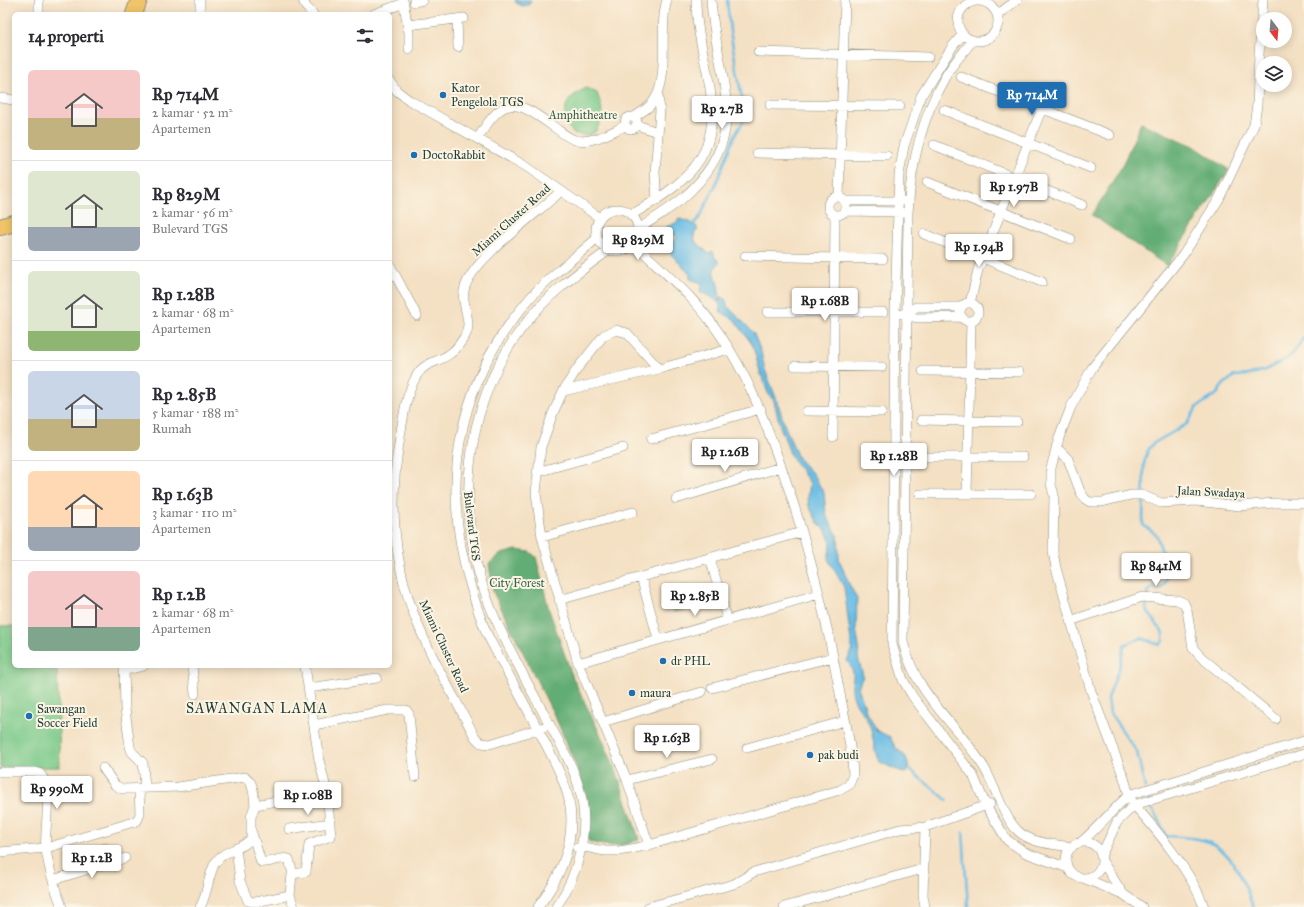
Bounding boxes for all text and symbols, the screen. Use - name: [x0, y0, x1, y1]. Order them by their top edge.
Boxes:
- north arrow: [1256, 12, 1292, 48]
- map controls: [1256, 12, 1292, 92]
- icon: filters: [354, 25, 376, 47]
- text: 14 properti: [28, 26, 104, 47]
- button: layers: [1256, 56, 1292, 92]
- place label: Kator Pengelola TGS: [451, 81, 524, 110]
- pin: Rp 714M: [995, 82, 1069, 116]
- text: Rp 714M: [152, 84, 219, 105]
- icon: home: [60, 86, 108, 134]
- text: Rp 714M: [1006, 87, 1058, 103]
- marker: Kator Pengelola TGS: [438, 90, 448, 100]
- pin: Rp 2.7B: [685, 96, 759, 130]
- text: Rp 2.7B: [701, 101, 743, 117]
- text: 2 kamar · 52 m²: [152, 105, 232, 121]
- park label: Amphitheatre: [548, 108, 617, 122]
- text: Apartemen: [152, 121, 211, 137]
- place label: DoctoRabbit: [422, 148, 486, 162]
- marker: DoctoRabbit: [409, 150, 419, 160]
- pin: Rp 1.97B: [973, 174, 1055, 208]
- text: Rp 1.97B: [990, 179, 1038, 195]
- street label: Miami Cluster Road: [469, 181, 553, 259]
- text: Rp 829M: [152, 184, 220, 205]
- icon: home: [60, 187, 108, 235]
- text: 2 kamar · 56 m²: [152, 205, 233, 221]
- text: Bulevard TGS: [152, 221, 228, 237]
- pin: Rp 829M: [601, 227, 675, 261]
- text: Rp 829M: [612, 232, 664, 248]
- pin: Rp 1.94B: [938, 234, 1020, 268]
- text: Rp 1.94B: [954, 239, 1004, 255]
- text: Rp 1.28B: [152, 284, 215, 305]
- icon: home: [60, 287, 108, 335]
- pin: Rp 1.68B: [784, 288, 866, 322]
- text: Rp 1.68B: [801, 293, 849, 309]
- text: 2 kamar · 68 m²: [152, 305, 234, 321]
- text: Apartemen: [152, 321, 211, 337]
- text: Rp 2.85B: [152, 384, 217, 405]
- icon: home: [60, 387, 108, 435]
- text: 5 kamar · 188 m²: [152, 405, 239, 421]
- text: Rumah: [152, 421, 192, 437]
- pin: Rp 1.26B: [684, 439, 766, 473]
- pin: Rp 1.28B: [853, 443, 935, 477]
- text: Rp 1.26B: [701, 444, 749, 460]
- text: Rp 1.28B: [870, 448, 918, 464]
- street label: Jalan Swadaya: [1174, 483, 1246, 502]
- text: Rp 1.63B: [152, 484, 213, 505]
- icon: home: [60, 487, 108, 535]
- street label: Bulevard TGS: [461, 490, 483, 562]
- text: 3 kamar · 110 m²: [152, 505, 237, 521]
- text: Apartemen: [152, 521, 211, 537]
- pin: Rp 841M: [1119, 553, 1193, 587]
- text: Rp 841M: [1130, 558, 1182, 574]
- park label: City Forest: [489, 576, 546, 590]
- pin: Rp 2.85B: [654, 583, 736, 617]
- text: Rp 1.2B: [152, 584, 206, 605]
- icon: home: [60, 587, 108, 635]
- text: Rp 2.85B: [670, 588, 720, 604]
- street label: Miami Cluster Road: [416, 597, 472, 695]
- text: 2 kamar · 68 m²: [152, 605, 234, 621]
- text: Apartemen: [152, 621, 211, 637]
- place label: dr PHL: [671, 654, 710, 668]
- marker: dr PHL: [658, 656, 668, 666]
- place label: maura: [640, 686, 672, 700]
- marker: maura: [627, 688, 637, 698]
- district label: SAWANGAN LAMA: [186, 700, 328, 717]
- place label: Sawangan Soccer Field: [37, 702, 98, 730]
- marker: Sawangan Soccer Field: [24, 711, 34, 721]
- pin: Rp 1.63B: [626, 725, 708, 759]
- text: Rp 1.63B: [644, 730, 690, 746]
- place label: pak budi: [817, 748, 859, 762]
- marker: pak budi: [805, 750, 815, 760]
- pin: Rp 990M: [20, 776, 94, 810]
- text: Rp 990M: [30, 781, 84, 797]
- pin: Rp 1.08B: [267, 782, 349, 816]
- text: Rp 1.08B: [283, 787, 333, 803]
- pin: Rp 1.2B: [55, 845, 129, 879]
- text: Rp 1.2B: [71, 850, 113, 866]

